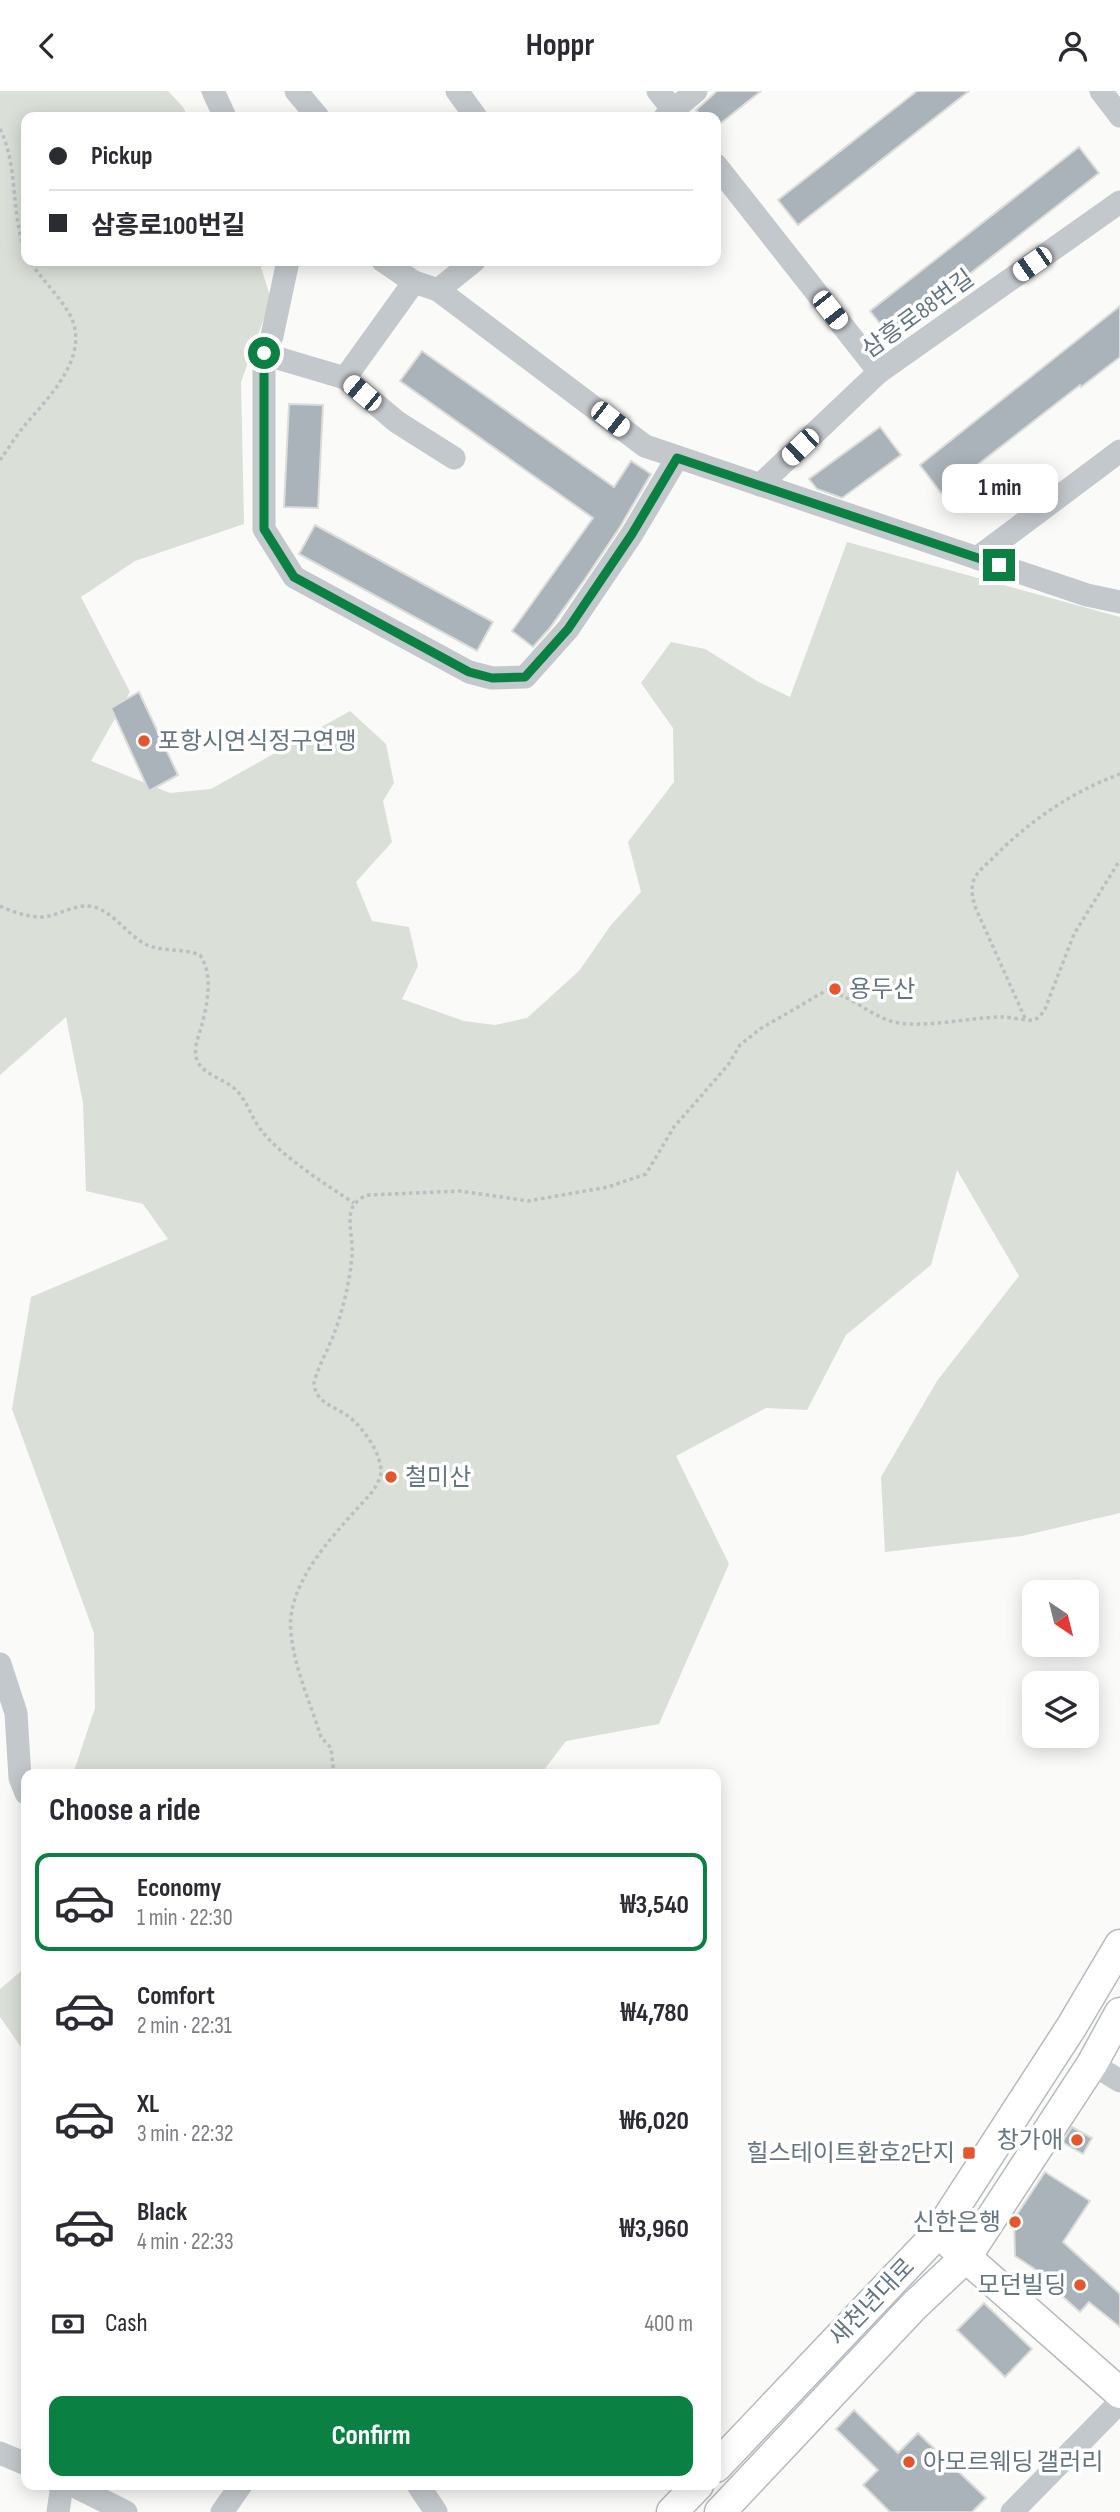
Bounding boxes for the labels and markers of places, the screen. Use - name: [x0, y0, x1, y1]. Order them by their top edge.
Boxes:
- place label: 포항시연식정구연맹: [158, 727, 357, 756]
- marker: 포항시연식정구연맹: [136, 733, 152, 749]
- place label: 용두산: [849, 975, 915, 1004]
- marker: 용두산: [827, 981, 843, 997]
- place label: 철미산: [405, 1463, 471, 1492]
- marker: 철미산: [383, 1469, 399, 1485]
- place label: 창가애: [997, 2126, 1063, 2155]
- marker: 창가애: [1069, 2132, 1085, 2148]
- place label: 힐스테이트환호2단지: [746, 2139, 955, 2168]
- marker: 힐스테이트환호2단지: [961, 2145, 977, 2161]
- place label: 신한은행: [913, 2208, 1001, 2237]
- marker: 신한은행: [1007, 2214, 1023, 2230]
- place label: 모던빌딩: [978, 2271, 1066, 2300]
- marker: 모던빌딩: [1072, 2277, 1088, 2293]
- place label: 아모르웨딩 갤러리: [923, 2448, 1103, 2477]
- marker: 아모르웨딩 갤러리: [901, 2454, 917, 2470]

